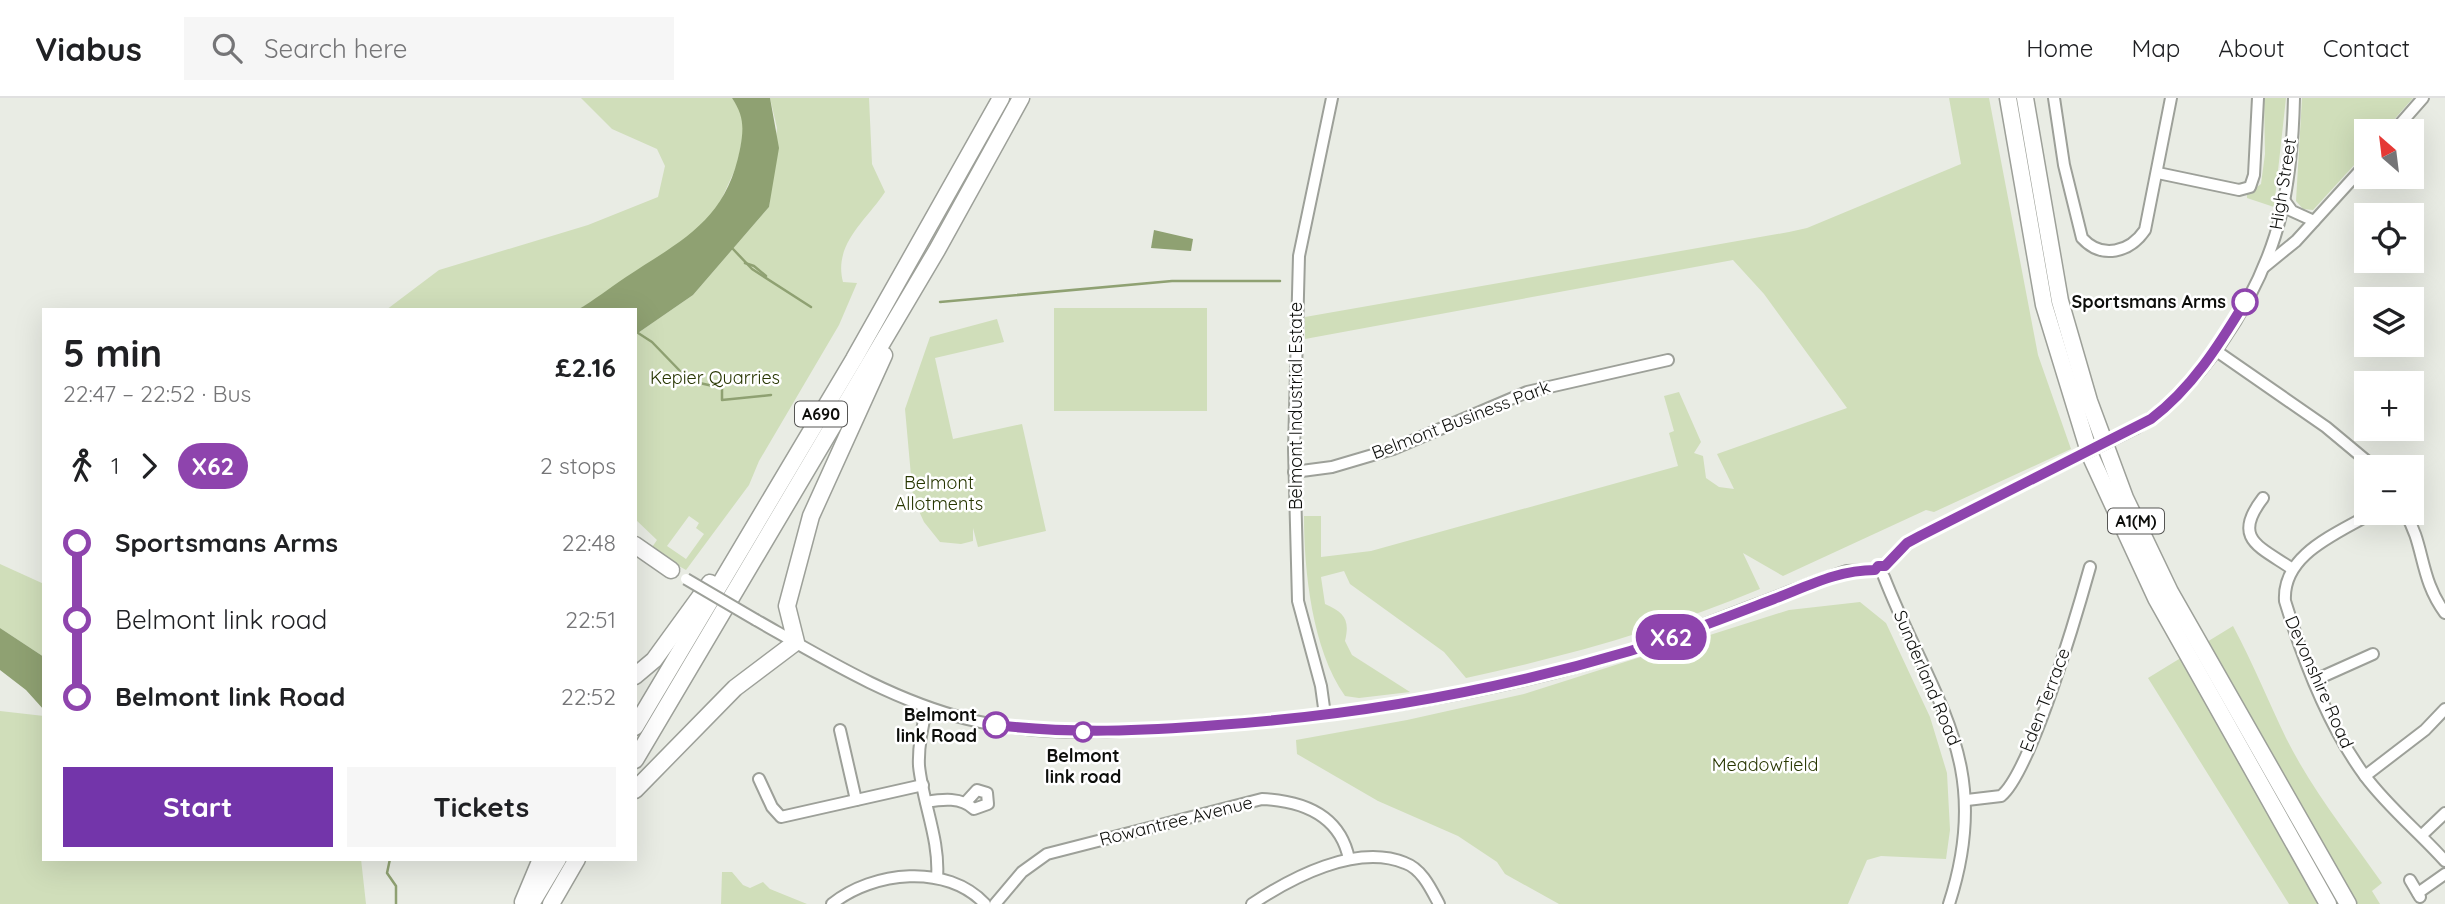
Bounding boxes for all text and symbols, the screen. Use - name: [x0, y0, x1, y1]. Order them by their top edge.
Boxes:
- search box: [184, 17, 674, 80]
- text: Viabus: [35, 28, 142, 69]
- icon: search: [208, 29, 246, 67]
- text: Search here: [264, 32, 407, 65]
- text: Home: [2026, 33, 2093, 63]
- text: Map: [2131, 33, 2180, 63]
- text: About: [2218, 33, 2285, 63]
- text: Contact: [2323, 33, 2410, 63]
- north arrow: [2354, 119, 2424, 189]
- map controls: [2354, 119, 2424, 525]
- street label: High Street: [2264, 136, 2301, 231]
- button: locate: [2354, 203, 2424, 273]
- button: layers: [2354, 287, 2424, 357]
- marker: Sportsmans Arms: [2232, 289, 2258, 315]
- place label: Sportsmans Arms: [2072, 290, 2226, 313]
- street label: Belmont Industrial Estate: [1284, 302, 1307, 510]
- text: 5 min: [63, 329, 162, 377]
- text: £2.16: [555, 351, 616, 384]
- park label: Kepier Quarries: [650, 366, 780, 389]
- button: +: [2354, 371, 2424, 441]
- street label: Belmont Business Park: [1368, 375, 1553, 464]
- text: 22:47 – 22:52 · Bus: [63, 379, 251, 408]
- road number: A690: [795, 402, 847, 426]
- icon: walk: [63, 447, 101, 485]
- icon: forward: [130, 447, 168, 485]
- text: 1: [111, 451, 120, 480]
- text: X62: [192, 451, 234, 481]
- text: 2 stops: [540, 451, 616, 480]
- button: −: [2354, 455, 2424, 525]
- park label: Belmont Allotments: [895, 471, 983, 515]
- road number: A1(M): [2108, 508, 2164, 534]
- text: Sportsmans Arms: [115, 526, 338, 559]
- text: 22:48: [562, 528, 616, 557]
- text: Belmont link road: [115, 603, 327, 636]
- text: 22:51: [565, 605, 616, 634]
- street label: Sunderland Road: [1889, 607, 1966, 749]
- street label: Devonshire Road: [2280, 612, 2359, 752]
- line badge: X62: [1631, 614, 1711, 660]
- text: X62: [1650, 622, 1692, 652]
- street label: Eden Terrace: [2014, 645, 2075, 755]
- text: Belmont link Road: [115, 680, 345, 713]
- text: 22:52: [561, 682, 616, 711]
- place label: Belmont link Road: [896, 703, 977, 747]
- marker: Belmont link Road: [983, 712, 1009, 738]
- marker: Belmont link road: [1073, 722, 1093, 742]
- place label: Belmont link road: [1045, 744, 1121, 788]
- park label: Meadowfield: [1712, 753, 1818, 776]
- button: Start: [63, 767, 333, 847]
- button: Tickets: [347, 767, 616, 847]
- street label: Rowantree Avenue: [1097, 790, 1255, 851]

